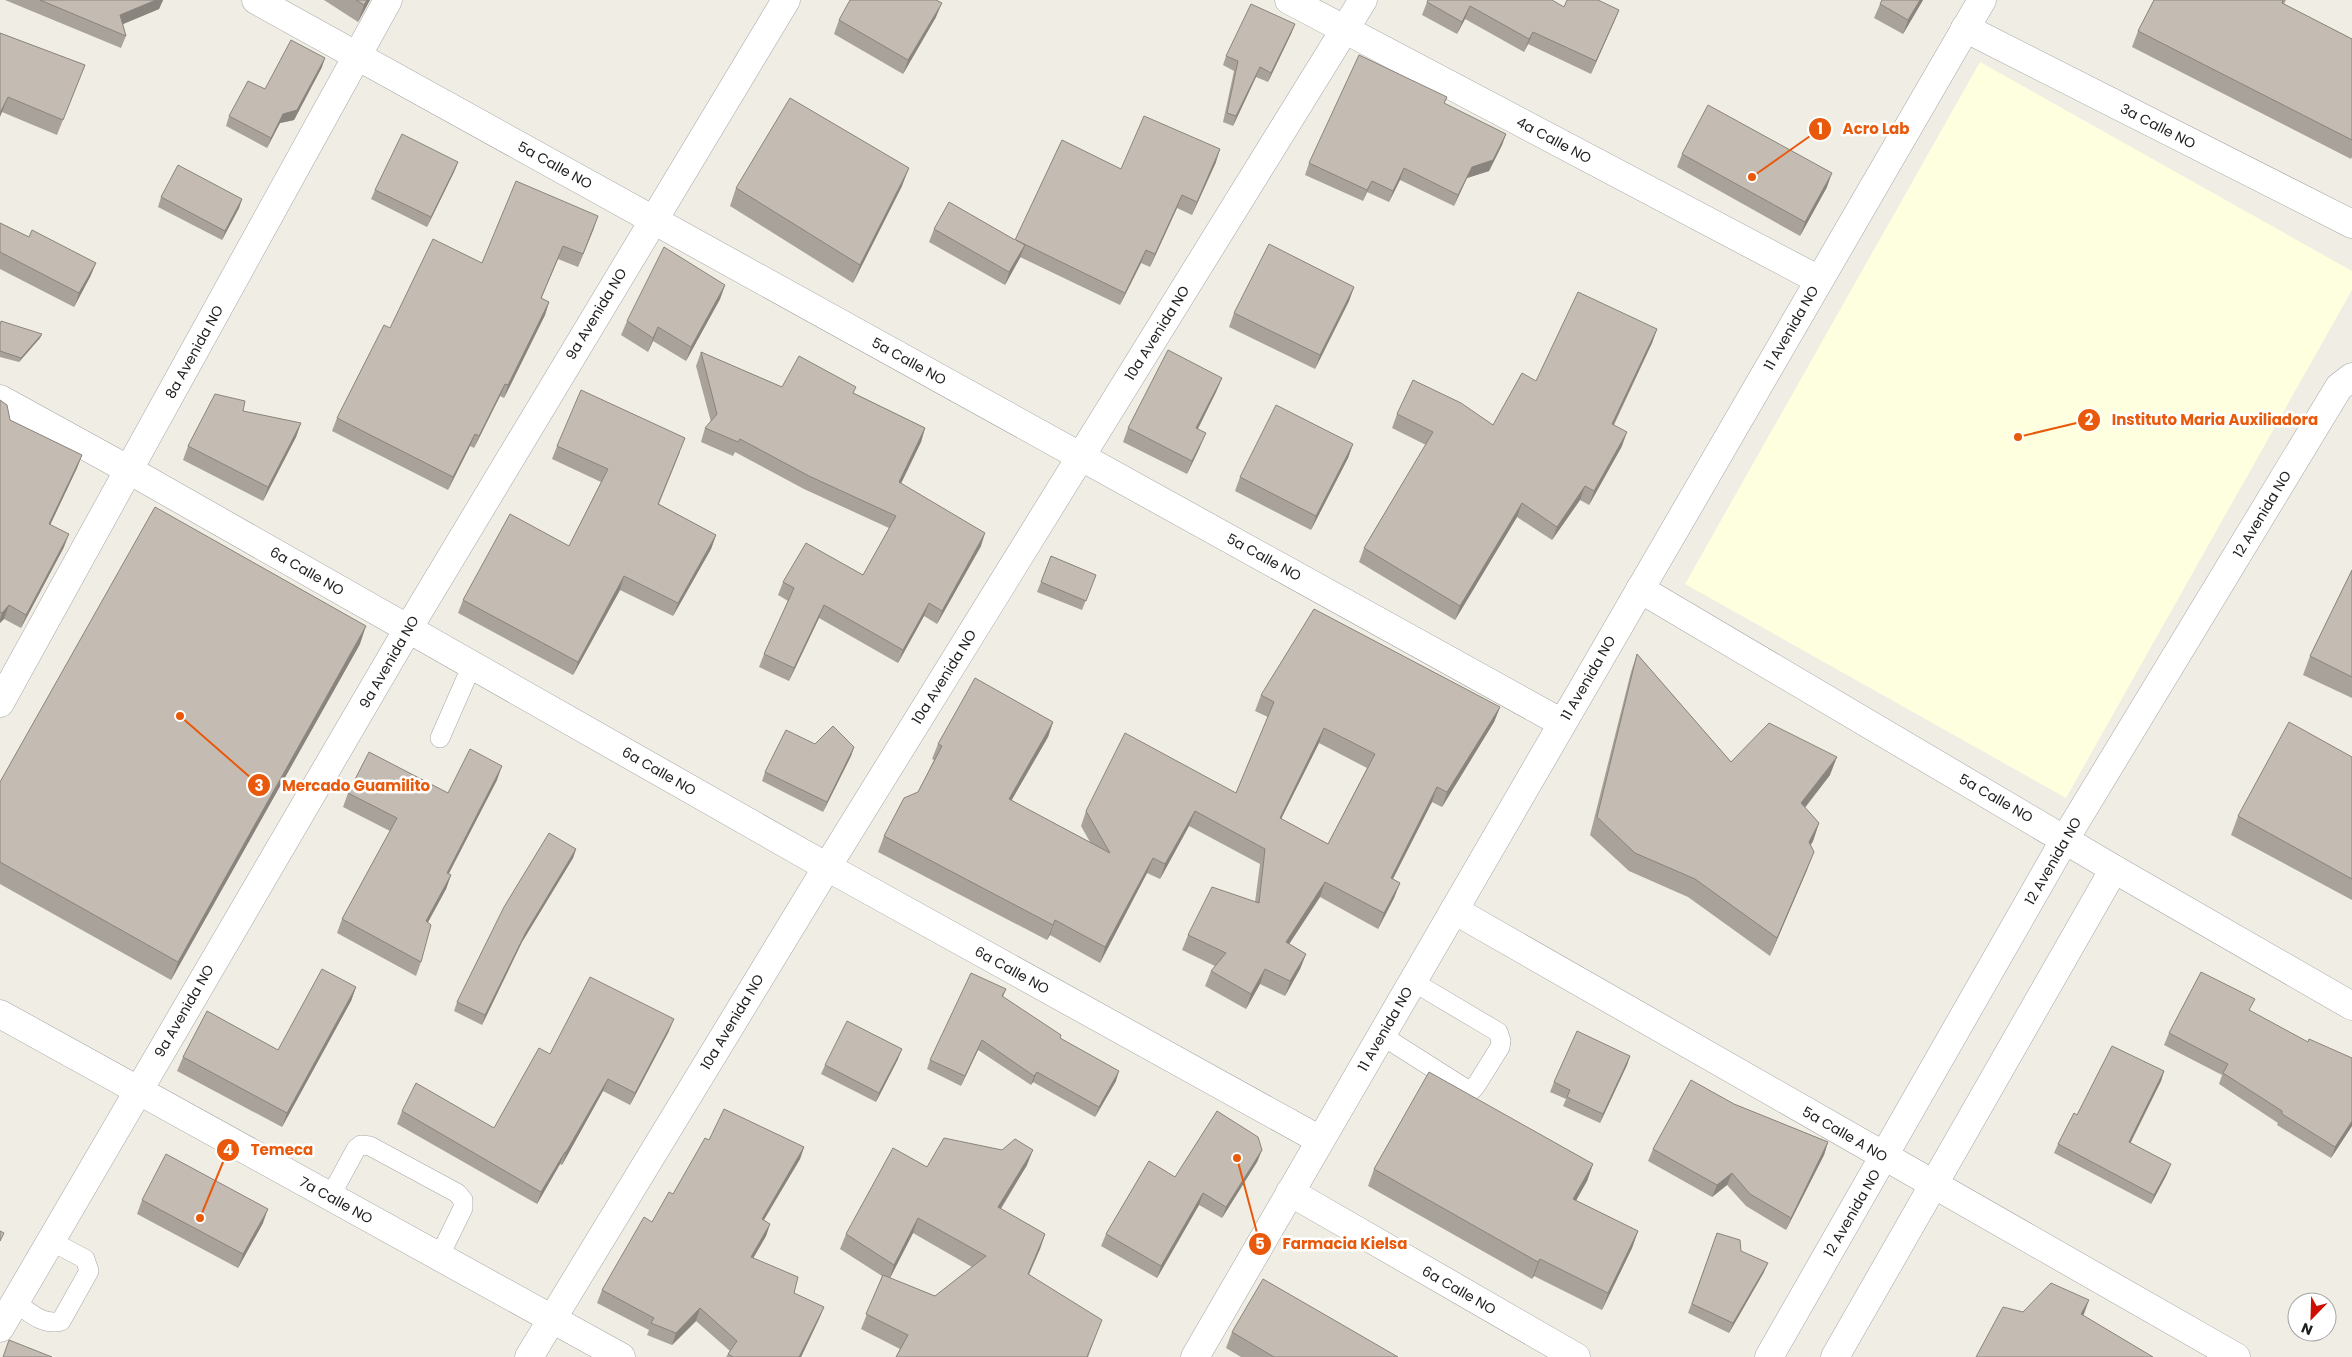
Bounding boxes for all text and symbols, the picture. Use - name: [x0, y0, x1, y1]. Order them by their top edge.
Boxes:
- street label: 3a Calle NO: [2117, 99, 2199, 153]
- street label: 4a Calle NO: [1513, 112, 1595, 168]
- callout: Acro Lab: [1807, 114, 1919, 144]
- text: 1: [1817, 118, 1823, 139]
- text: Acro Lab: [1843, 118, 1909, 139]
- street label: 5a Calle NO: [514, 136, 596, 194]
- street label: 9a Avenida NO: [561, 264, 631, 364]
- street label: 10a Avenida NO: [1120, 282, 1194, 384]
- street label: 11 Avenida NO: [1759, 282, 1823, 374]
- street label: 8a Avenida NO: [160, 302, 228, 402]
- street label: 5a Calle NO: [868, 332, 950, 390]
- callout: Instituto Maria Auxiliadora: [2077, 405, 2328, 435]
- text: 2: [2085, 409, 2094, 430]
- text: Instituto Maria Auxiliadora: [2112, 409, 2318, 430]
- street label: 12 Avenida NO: [2228, 467, 2296, 561]
- street label: 5a Calle NO: [1223, 528, 1305, 586]
- street label: 6a Calle NO: [266, 542, 348, 600]
- street label: 9a Avenida NO: [354, 612, 424, 712]
- street label: 10a Avenida NO: [907, 626, 981, 728]
- street label: 11 Avenida NO: [1556, 632, 1620, 724]
- street label: 6a Calle NO: [618, 742, 700, 800]
- street label: 5a Calle NO: [1955, 769, 2037, 827]
- callout: Mercado Guamilito: [247, 770, 440, 800]
- text: 3: [254, 775, 264, 796]
- text: Mercado Guamilito: [282, 775, 431, 796]
- street label: 12 Avenida NO: [2020, 813, 2086, 909]
- street label: 6a Calle NO: [971, 941, 1053, 999]
- street label: 9a Avenida NO: [149, 961, 219, 1061]
- street label: 10a Avenida NO: [696, 970, 768, 1074]
- street label: 11 Avenida NO: [1353, 983, 1417, 1075]
- street label: 5a Calle A NO: [1799, 1101, 1891, 1167]
- callout: Temeca: [216, 1135, 323, 1165]
- text: 4: [223, 1139, 233, 1160]
- text: Temeca: [251, 1139, 313, 1160]
- street label: 12 Avenida NO: [1819, 1165, 1885, 1261]
- street label: 7a Calle NO: [296, 1172, 376, 1228]
- callout: Farmacia Kielsa: [1248, 1229, 1418, 1259]
- text: 5: [1255, 1233, 1265, 1254]
- text: Farmacia Kielsa: [1283, 1233, 1407, 1254]
- street label: 6a Calle NO: [1418, 1261, 1500, 1319]
- north arrow: [2287, 1292, 2337, 1342]
- text: N: [2298, 1318, 2316, 1340]

